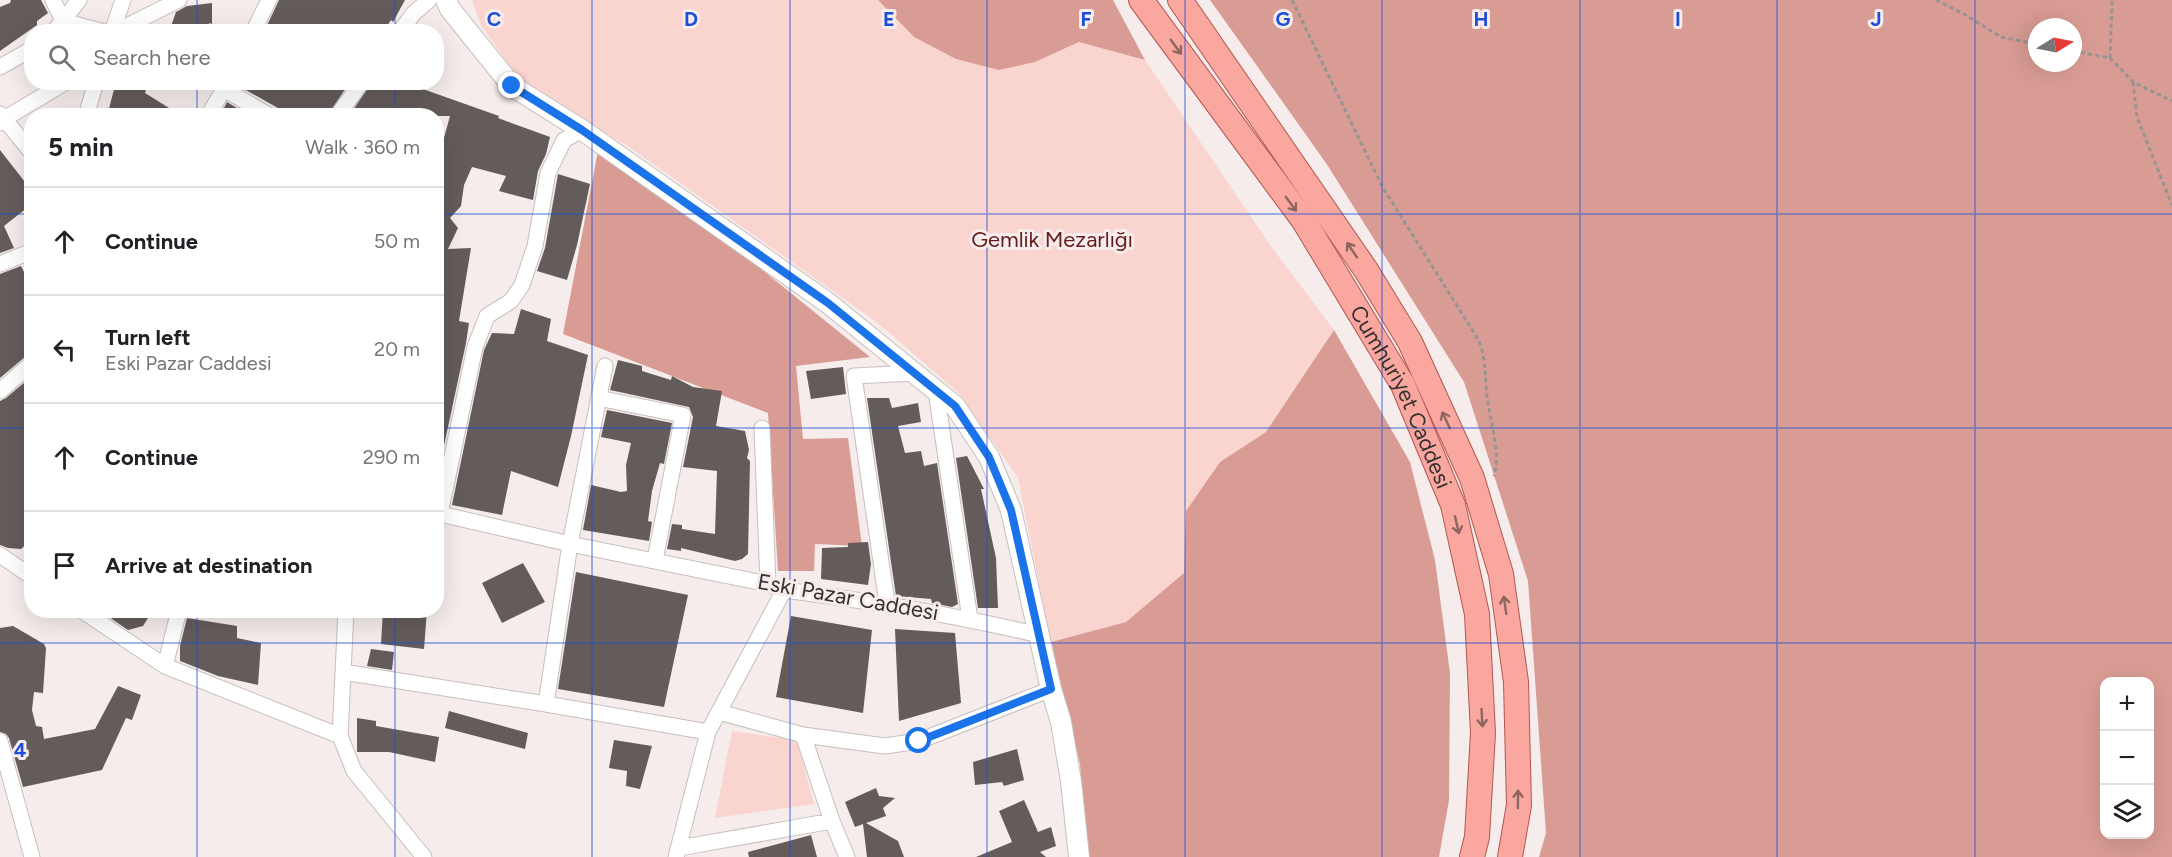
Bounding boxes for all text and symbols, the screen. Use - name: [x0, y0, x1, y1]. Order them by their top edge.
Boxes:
- text: C: [487, 7, 501, 31]
- text: D: [684, 7, 698, 31]
- text: E: [883, 7, 895, 31]
- text: F: [1080, 7, 1092, 31]
- text: G: [1276, 7, 1291, 31]
- text: H: [1474, 7, 1489, 31]
- text: I: [1675, 7, 1681, 31]
- text: J: [1870, 7, 1882, 31]
- north arrow: [2028, 18, 2082, 72]
- search box: [24, 24, 444, 90]
- one-way arrow: [1170, 39, 1182, 55]
- icon: search: [45, 41, 78, 74]
- text: Search here: [93, 44, 211, 71]
- route end: [498, 72, 524, 98]
- text: 5 min: [48, 131, 114, 163]
- text: Walk · 360 m: [305, 135, 420, 159]
- one-way arrow: [1285, 196, 1298, 212]
- icon: ahead: [48, 225, 81, 258]
- park label: Gemlik Mezarlığı: [971, 226, 1133, 253]
- text: Continue: [105, 228, 198, 255]
- text: 50 m: [374, 229, 420, 253]
- one-way arrow: [1346, 242, 1358, 259]
- street label: Cumhuriyet Caddesi: [1344, 300, 1458, 492]
- text: Turn left: [105, 324, 191, 351]
- icon: left: [48, 333, 81, 366]
- text: 20 m: [374, 337, 420, 361]
- text: Eski Pazar Caddesi: [105, 351, 272, 375]
- one-way arrow: [1439, 412, 1451, 430]
- icon: ahead: [48, 441, 81, 474]
- text: Continue: [105, 444, 198, 471]
- text: 290 m: [363, 445, 420, 469]
- one-way arrow: [1452, 515, 1463, 534]
- icon: arrive: [48, 549, 81, 582]
- text: Arrive at destination: [105, 552, 313, 579]
- street label: Eski Pazar Caddesi: [755, 568, 941, 626]
- one-way arrow: [1500, 596, 1511, 615]
- map controls: [2100, 677, 2154, 839]
- button: +: [2100, 677, 2154, 731]
- one-way arrow: [1477, 707, 1488, 727]
- route start: [905, 727, 931, 753]
- button: −: [2100, 731, 2154, 785]
- text: 4: [14, 738, 27, 762]
- button: layers: [2100, 785, 2154, 839]
- one-way arrow: [1513, 790, 1524, 810]

